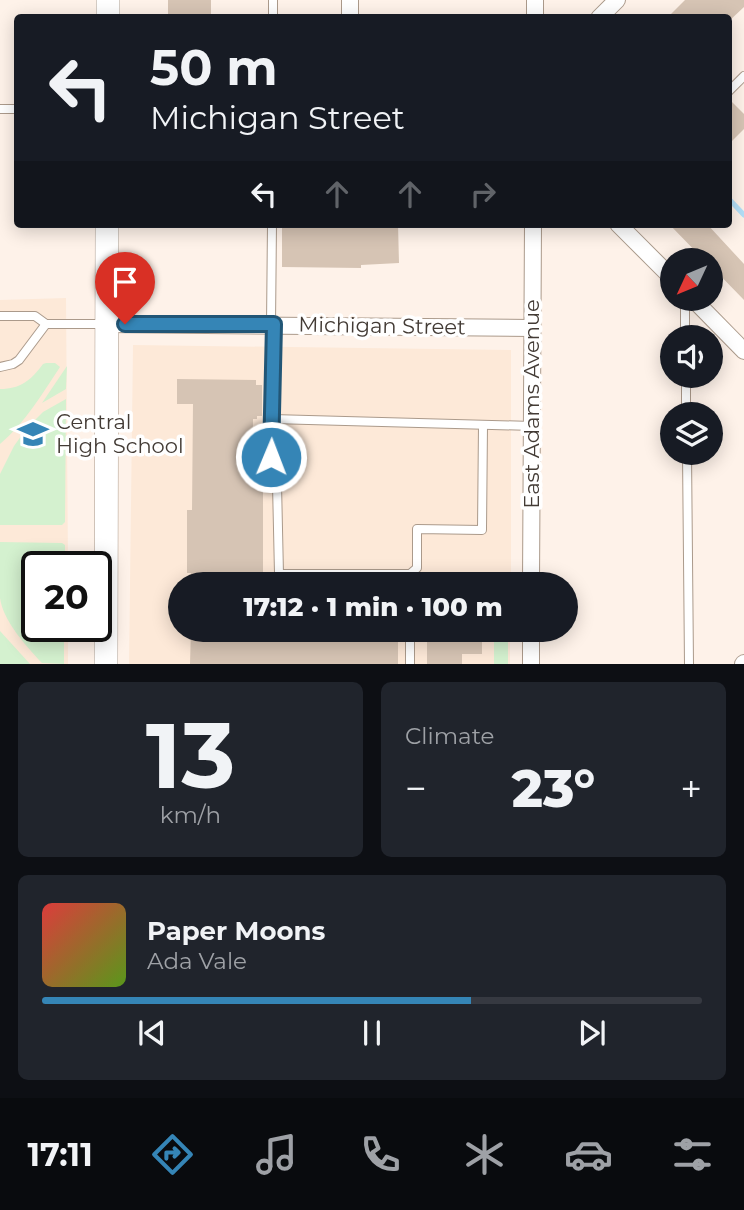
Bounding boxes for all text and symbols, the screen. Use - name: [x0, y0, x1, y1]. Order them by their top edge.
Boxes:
- text: 50 m: [150, 38, 278, 97]
- icon: left: [35, 42, 126, 133]
- text: Michigan Street: [150, 98, 405, 137]
- icon: left: [245, 175, 283, 213]
- icon: ahead: [318, 175, 356, 213]
- icon: ahead: [391, 175, 429, 213]
- icon: right: [464, 175, 502, 213]
- north arrow: [660, 248, 723, 312]
- map controls: [660, 248, 723, 465]
- pin: [95, 252, 155, 324]
- icon: arrive: [106, 263, 144, 301]
- street label: East Adams Avenue: [519, 299, 544, 509]
- street label: Michigan Street: [298, 312, 466, 339]
- button: sound: [660, 325, 723, 388]
- button: layers: [660, 402, 723, 465]
- place label: Central High School: [56, 409, 184, 458]
- school or university icon: Central High School: [16, 417, 50, 451]
- position arrow: [234, 420, 308, 494]
- speed limit sign: 20: [21, 551, 112, 642]
- text: 17:12 · 1 min · 100 m: [243, 591, 503, 623]
- text: 13: [146, 700, 235, 811]
- text: Climate: [405, 722, 494, 750]
- text: 23°: [512, 757, 595, 820]
- text: −: [405, 765, 427, 812]
- text: +: [680, 765, 702, 812]
- text: km/h: [160, 801, 221, 829]
- text: Paper Moons: [147, 915, 325, 947]
- text: Ada Vale: [147, 947, 247, 975]
- icon: previous: [133, 1014, 171, 1052]
- icon: pause: [353, 1014, 391, 1052]
- icon: next: [573, 1014, 611, 1052]
- icon: directions: [148, 1130, 197, 1179]
- icon: music: [252, 1130, 301, 1179]
- icon: phone: [356, 1130, 405, 1179]
- icon: climate: [460, 1130, 509, 1179]
- icon: car: [564, 1130, 613, 1179]
- icon: filters: [668, 1130, 717, 1179]
- text: 17:11: [27, 1135, 93, 1174]

